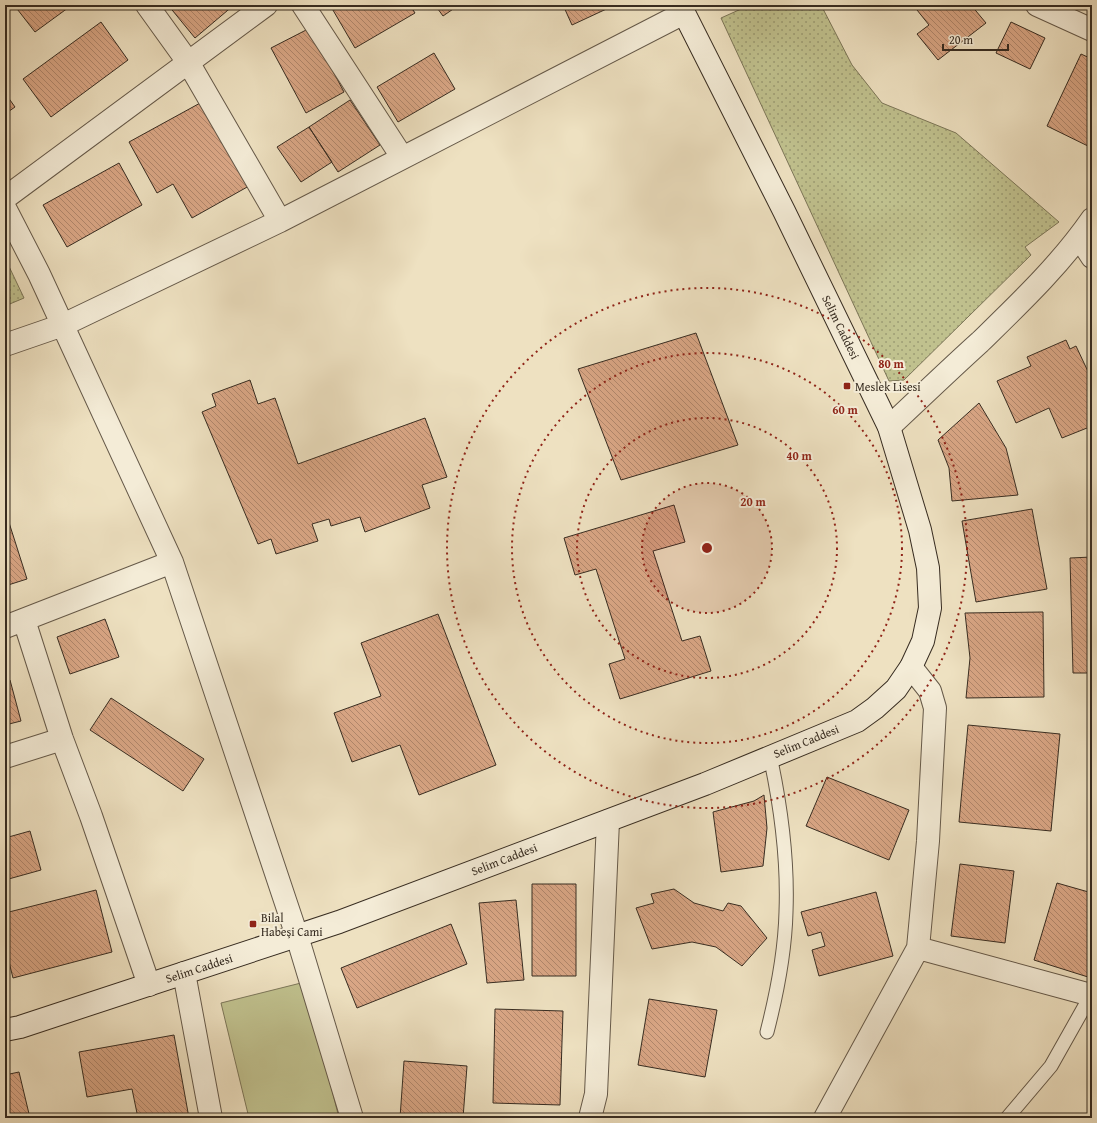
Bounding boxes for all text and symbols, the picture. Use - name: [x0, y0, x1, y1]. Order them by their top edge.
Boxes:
- scale bar: [943, 26, 1008, 52]
- text: 20 m: [949, 31, 973, 48]
- street label: Selim Caddesi: [818, 292, 864, 362]
- text: 80 m: [878, 355, 904, 372]
- place label: Meslek Lisesi: [855, 378, 921, 395]
- marker: Meslek Lisesi: [842, 381, 852, 391]
- text: 60 m: [832, 401, 858, 418]
- text: 40 m: [786, 447, 812, 464]
- text: 20 m: [740, 493, 766, 510]
- centre of rings: [700, 541, 714, 555]
- street label: Selim Caddesi: [771, 720, 842, 762]
- street label: Selim Caddesi: [469, 838, 540, 879]
- place label: Bilal Habeşi Cami: [261, 909, 323, 940]
- marker: Bilal Habeşi Cami: [248, 919, 258, 929]
- street label: Selim Caddesi: [163, 949, 235, 987]

